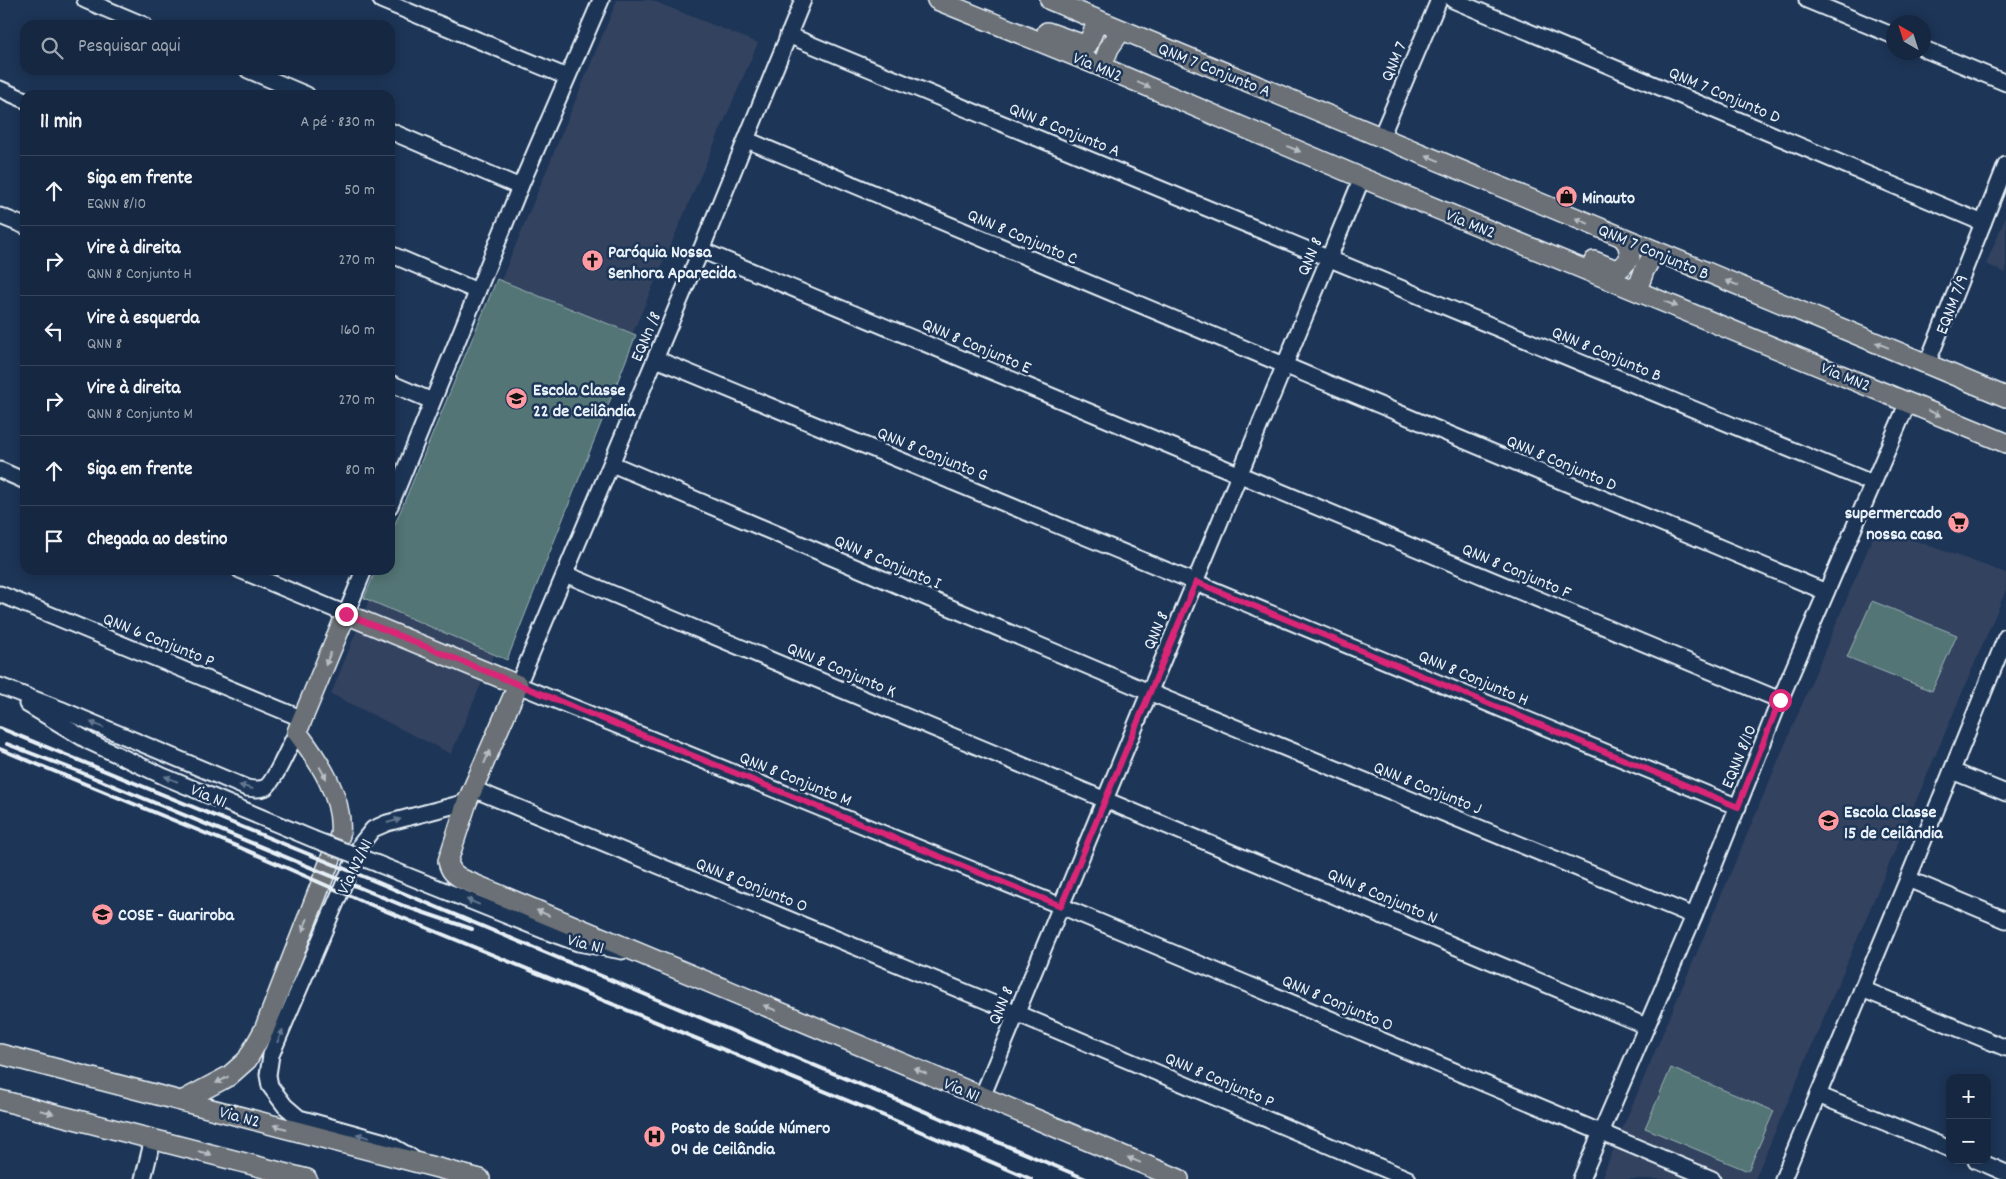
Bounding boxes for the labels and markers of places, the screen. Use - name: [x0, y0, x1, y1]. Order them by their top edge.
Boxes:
- shop icon: Minauto: [1554, 185, 1578, 209]
- place label: Minauto: [1582, 187, 1635, 212]
- place label: Paróquia Nossa Senhora Aparecida: [608, 241, 737, 287]
- church icon: Paróquia Nossa Senhora Aparecida: [580, 249, 604, 273]
- place label: Escola Classe 22 de Ceilândia: [533, 379, 636, 425]
- school or university icon: Escola Classe 22 de Ceilândia: [505, 387, 529, 411]
- place label: supermercado nossa casa: [1845, 502, 1943, 548]
- supermarket icon: supermercado nossa casa: [1946, 510, 1970, 534]
- place label: Escola Classe 15 de Ceilândia: [1844, 801, 1943, 847]
- school or university icon: Escola Classe 15 de Ceilândia: [1816, 809, 1840, 833]
- school or university icon: COSE - Guariroba: [90, 902, 114, 926]
- place label: COSE - Guariroba: [118, 904, 234, 929]
- place label: Posto de Saúde Número 04 de Ceilândia: [671, 1117, 830, 1163]
- hospital icon: Posto de Saúde Número 04 de Ceilândia: [643, 1125, 667, 1149]

